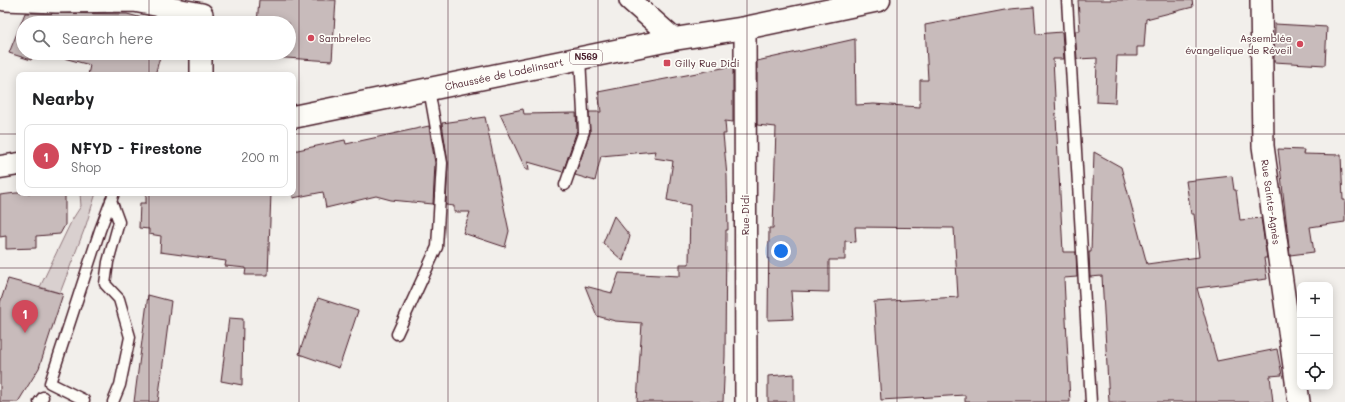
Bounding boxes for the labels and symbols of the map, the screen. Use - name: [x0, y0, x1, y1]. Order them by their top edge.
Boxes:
- place label: Sambrelec: [319, 31, 371, 45]
- place label: Assemblée évangelique de Réveil: [1185, 31, 1292, 57]
- marker: Sambrelec: [306, 33, 316, 43]
- marker: Assemblée évangelique de Réveil: [1295, 39, 1305, 49]
- road number: N569: [570, 50, 602, 64]
- street label: Chaussée de Lodelinsart: [443, 55, 565, 93]
- place label: Gilly Rue Didi: [675, 56, 740, 70]
- marker: Gilly Rue Didi: [662, 58, 672, 68]
- street label: Rue Sainte-Agnès: [1258, 158, 1284, 246]
- street label: Rue Didi: [738, 195, 752, 235]
- your location: [771, 241, 791, 261]
- pin: 1: [12, 300, 38, 333]

